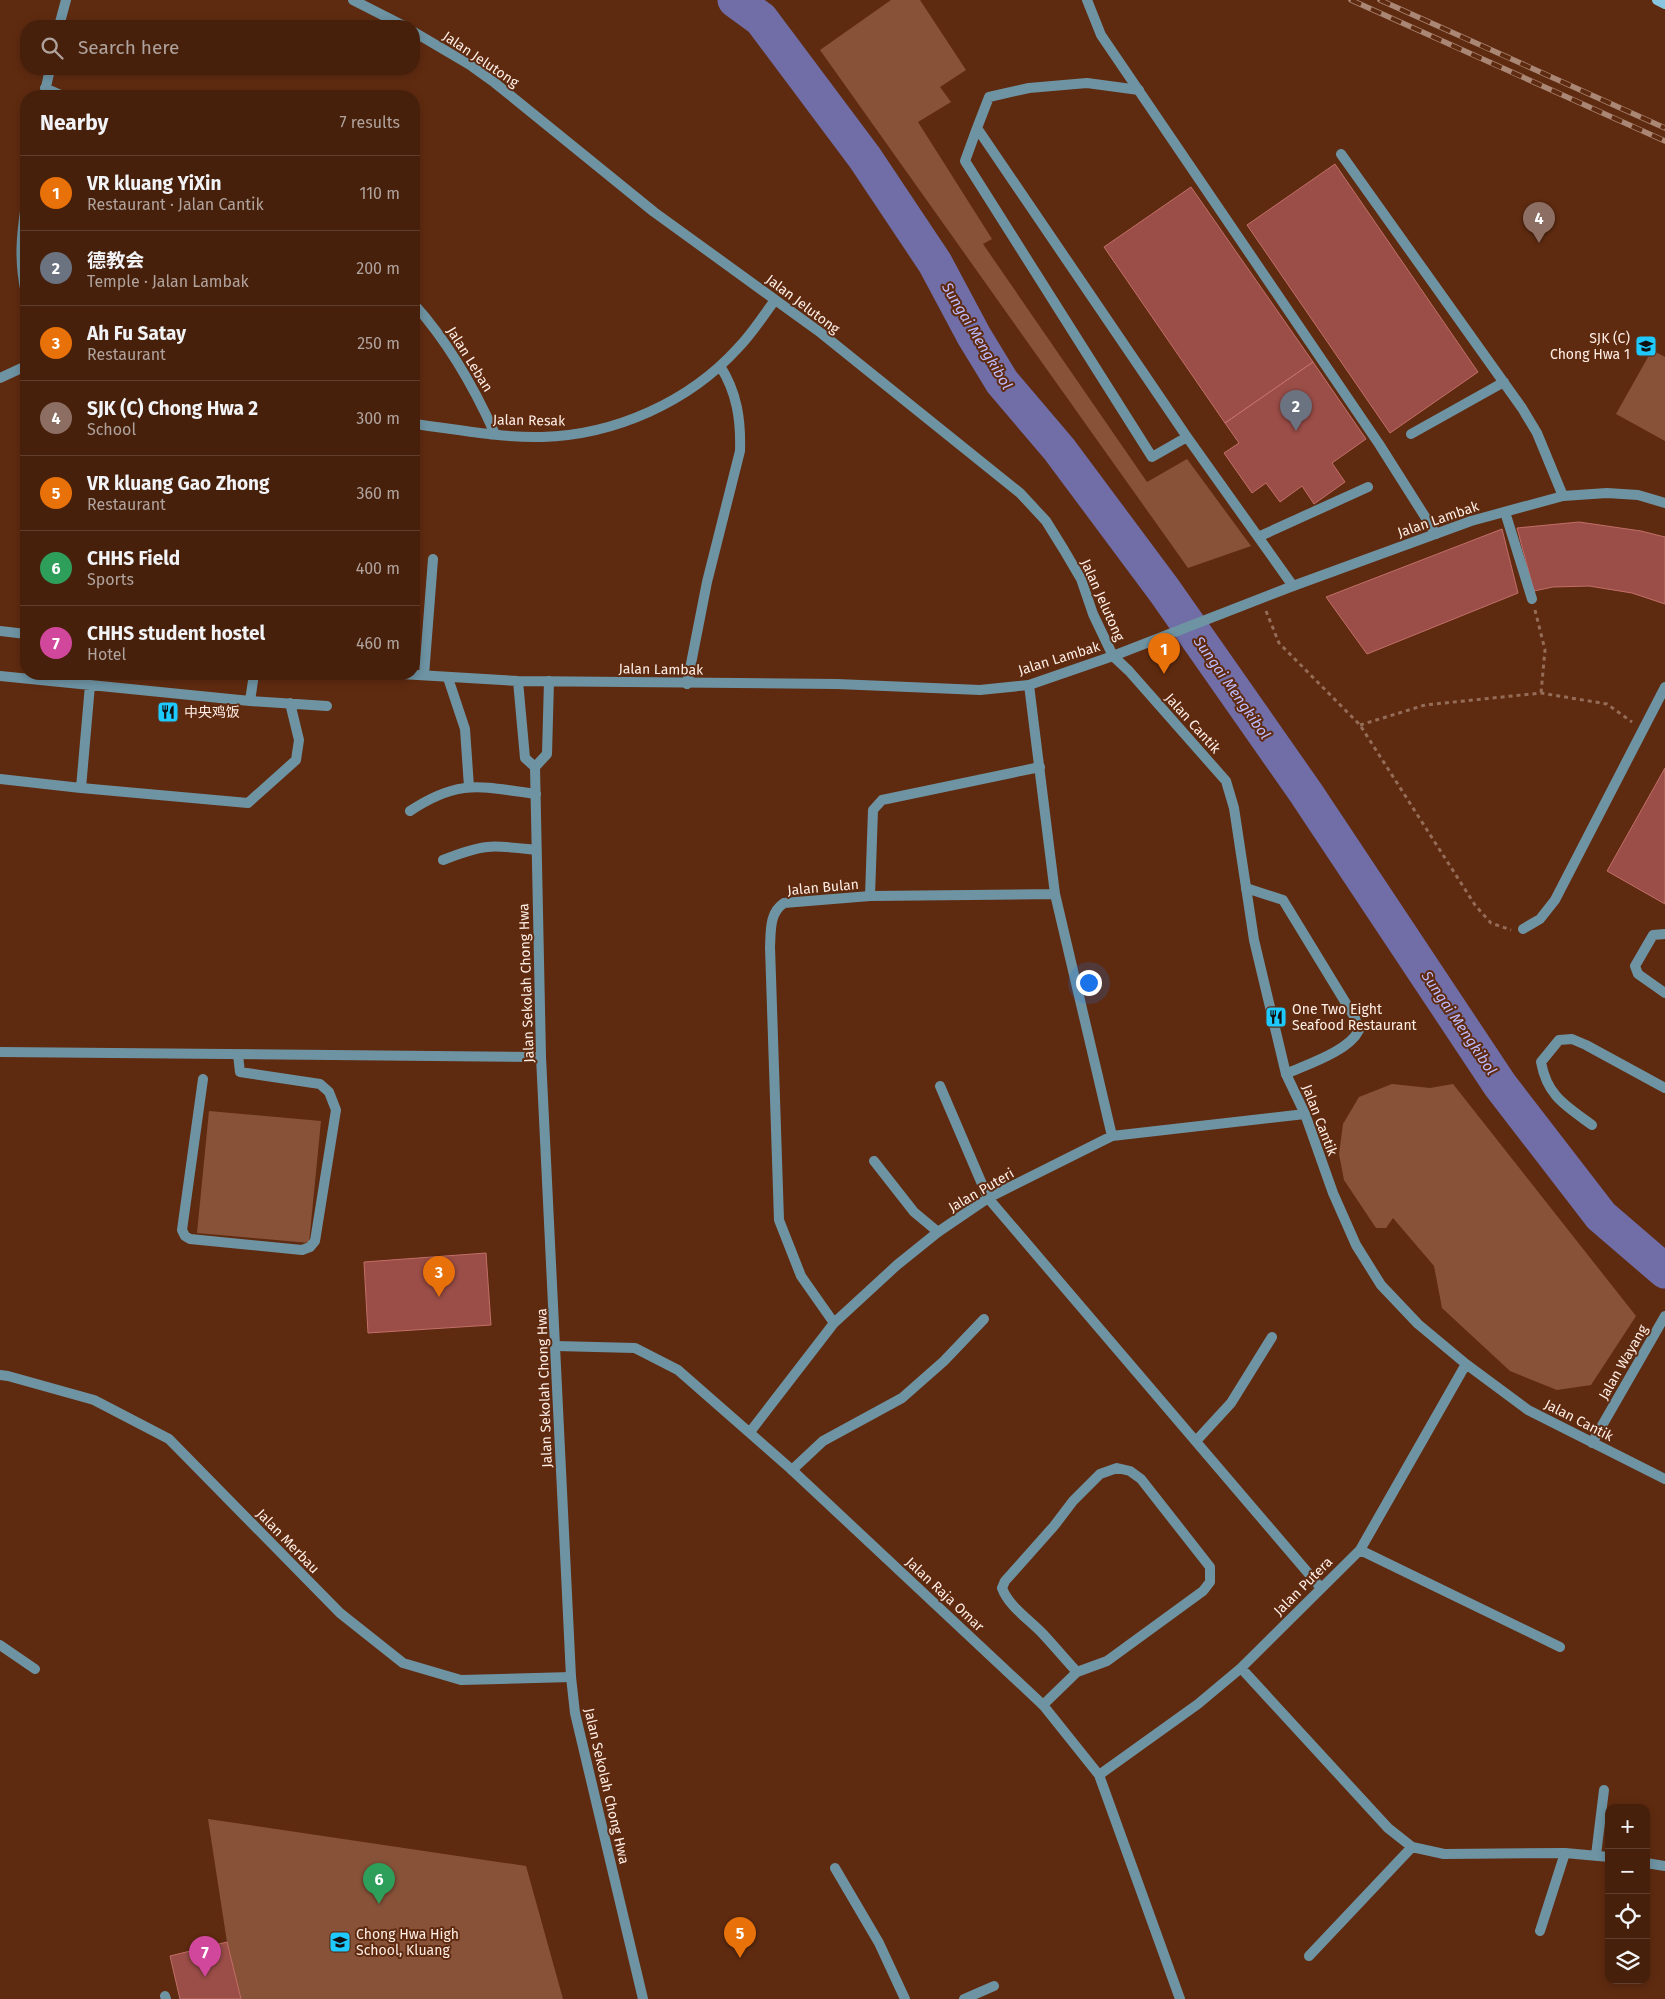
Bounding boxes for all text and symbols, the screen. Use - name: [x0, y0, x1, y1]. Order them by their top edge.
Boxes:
- search box: [20, 20, 420, 75]
- street label: Jalan Jelutong: [440, 28, 523, 91]
- icon: search: [38, 34, 66, 62]
- text: Search here: [78, 36, 179, 59]
- text: Nearby: [40, 110, 108, 136]
- text: 7 results: [340, 113, 400, 132]
- text: VR kluang YiXin: [87, 172, 221, 195]
- text: 1: [52, 184, 60, 203]
- text: 110 m: [359, 184, 400, 203]
- text: Restaurant · Jalan Cantik: [87, 195, 264, 214]
- pin: 4: [1523, 202, 1555, 243]
- text: 德教会: [87, 249, 144, 272]
- text: 2: [52, 259, 60, 278]
- text: 200 m: [356, 259, 400, 278]
- street label: Jalan Jelutong: [762, 271, 844, 338]
- text: Temple · Jalan Lambak: [87, 272, 249, 291]
- water label: Sungai Mengkibol: [937, 278, 1016, 393]
- text: Ah Fu Satay: [87, 322, 186, 345]
- street label: Jalan Leban: [443, 324, 496, 395]
- place label: SJK (C) Chong Hwa 1: [1550, 330, 1630, 363]
- text: 3: [52, 334, 60, 353]
- text: 250 m: [357, 334, 400, 353]
- school or university icon: SJK (C) Chong Hwa 1: [1634, 334, 1658, 358]
- text: Restaurant: [87, 345, 166, 364]
- pin: 2: [1280, 390, 1312, 431]
- text: SJK (C) Chong Hwa 2: [87, 397, 258, 420]
- text: 4: [51, 409, 61, 428]
- text: 300 m: [356, 409, 400, 428]
- street label: Jalan Resak: [493, 411, 566, 430]
- text: School: [87, 420, 136, 439]
- text: VR kluang Gao Zhong: [87, 472, 270, 495]
- text: 5: [52, 484, 60, 503]
- text: 360 m: [357, 484, 400, 503]
- text: Restaurant: [87, 495, 166, 514]
- street label: Jalan Lambak: [1395, 497, 1482, 541]
- text: CHHS Field: [87, 547, 180, 570]
- street label: Jalan Jelutong: [1077, 557, 1128, 644]
- text: 6: [51, 559, 61, 578]
- text: 400 m: [356, 559, 400, 578]
- text: Sports: [87, 570, 134, 589]
- text: CHHS student hostel: [87, 622, 265, 645]
- water label: Sungai Mengkibol: [1189, 632, 1274, 743]
- pin: 1: [1148, 633, 1180, 674]
- text: 7: [52, 634, 60, 653]
- text: 460 m: [356, 634, 400, 653]
- street label: Jalan Lambak: [1016, 638, 1103, 679]
- text: Hotel: [87, 645, 126, 664]
- street label: Jalan Lambak: [618, 660, 704, 679]
- street label: Jalan Cantik: [1161, 690, 1225, 758]
- restaurant icon: 中央鸡饭: [156, 700, 180, 724]
- place label: 中央鸡饭: [184, 704, 240, 721]
- street label: Jalan Bulan: [787, 876, 860, 899]
- street label: Jalan Sekolah Chong Hwa: [515, 903, 538, 1063]
- water label: Sungai Mengkibol: [1417, 967, 1500, 1078]
- your location: [1076, 970, 1102, 996]
- place label: One Two Eight Seafood Restaurant: [1292, 1001, 1418, 1034]
- restaurant icon: One Two Eight Seafood Restaurant: [1264, 1005, 1288, 1029]
- street label: Jalan Cantik: [1298, 1082, 1341, 1159]
- street label: Jalan Puteri: [945, 1165, 1017, 1216]
- pin: 3: [423, 1256, 455, 1297]
- street label: Jalan Sekolah Chong Hwa: [533, 1308, 556, 1468]
- street label: Jalan Wayang: [1595, 1321, 1652, 1403]
- street label: Jalan Cantik: [1542, 1396, 1617, 1445]
- street label: Jalan Merbau: [253, 1506, 323, 1577]
- street label: Jalan Putera: [1270, 1553, 1336, 1619]
- street label: Jalan Raja Omar: [902, 1554, 988, 1635]
- street label: Jalan Sekolah Chong Hwa: [580, 1706, 633, 1866]
- map controls: [1605, 1804, 1650, 1984]
- button: +: [1605, 1804, 1650, 1849]
- button: −: [1605, 1849, 1650, 1894]
- pin: 6: [363, 1863, 395, 1904]
- button: locate: [1605, 1894, 1650, 1939]
- pin: 5: [724, 1917, 756, 1958]
- place label: Chong Hwa High School, Kluang: [356, 1926, 459, 1959]
- school or university icon: Chong Hwa High School, Kluang: [328, 1930, 352, 1954]
- pin: 7: [189, 1936, 221, 1977]
- button: layers: [1605, 1939, 1650, 1984]

